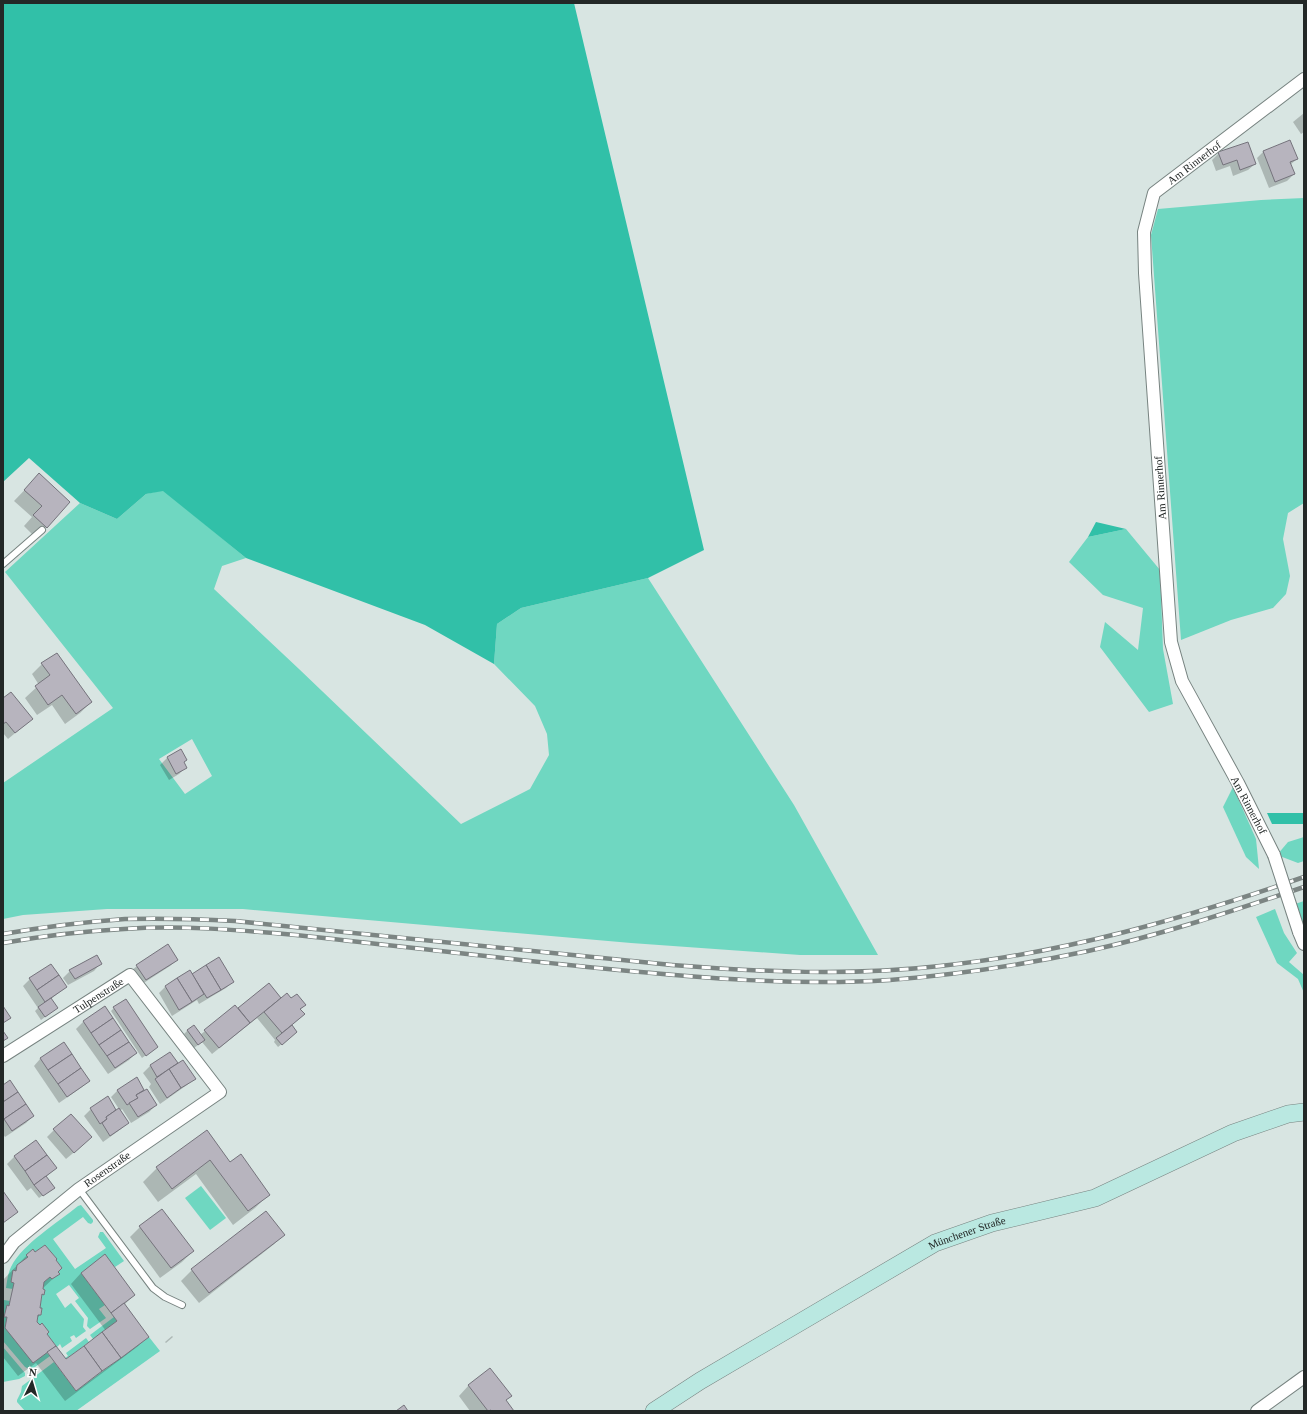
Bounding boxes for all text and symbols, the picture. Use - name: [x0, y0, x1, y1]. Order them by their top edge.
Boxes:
- street label: Am Rinnerhof: [1165, 138, 1223, 187]
- street label: Am Rinnerhof: [1152, 455, 1168, 520]
- street label: Am Rinnerhof: [1229, 774, 1269, 836]
- street label: Tulpenstraße: [71, 975, 126, 1016]
- street label: Rosenstraße: [82, 1149, 133, 1189]
- street label: Münchener Straße: [926, 1214, 1007, 1252]
- north arrow: [12, 1362, 52, 1402]
- text: N: [28, 1366, 37, 1378]

